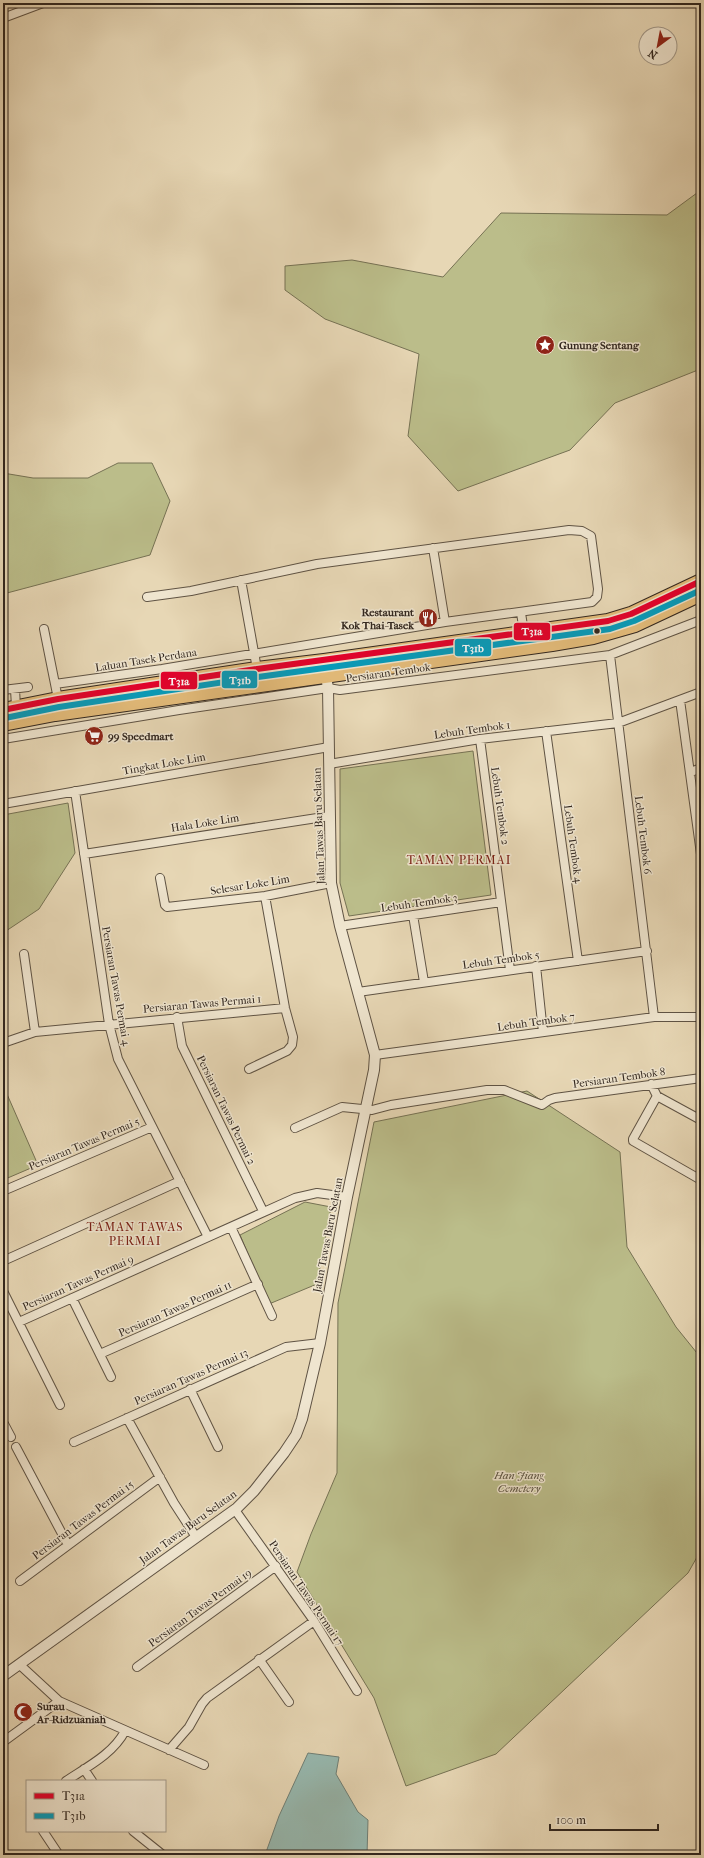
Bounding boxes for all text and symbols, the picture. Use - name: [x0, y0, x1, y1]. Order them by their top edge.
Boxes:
- north arrow: [638, 26, 678, 66]
- text: N: [645, 46, 660, 62]
- place icon: Gunung Sentang: [534, 334, 556, 356]
- place label: Gunung Sentang: [559, 339, 640, 352]
- place label: Restaurant Kok Thai-Tasek: [341, 606, 415, 632]
- restaurant icon: Restaurant Kok Thai-Tasek: [417, 607, 439, 629]
- line badge: T31a: [513, 622, 551, 641]
- text: T31a: [521, 625, 543, 638]
- unlabelled marker: [592, 626, 602, 636]
- line badge: T31b: [454, 638, 492, 657]
- text: T31b: [461, 642, 484, 655]
- street label: Laluan Tasek Perdana: [94, 645, 199, 674]
- street label: Persiaran Tembok: [345, 661, 432, 685]
- line badge: T31b: [221, 670, 258, 689]
- line badge: T31a: [160, 671, 198, 690]
- text: T31b: [228, 674, 251, 687]
- text: T31a: [168, 675, 190, 688]
- street label: Lebuh Tembok 1: [433, 718, 511, 742]
- supermarket icon: 99 Speedmart: [83, 725, 105, 747]
- place label: 99 Speedmart: [107, 730, 174, 743]
- street label: Tingkat Loke Lim: [121, 750, 207, 778]
- street label: Lebuh Tembok 2: [488, 766, 512, 846]
- street label: Jalan Tawas Baru Selatan: [310, 767, 328, 886]
- street label: Lebuh Tembok 6: [632, 795, 654, 875]
- street label: Lebuh Tembok 4: [561, 804, 585, 885]
- street label: Hala Loke Lim: [170, 811, 241, 835]
- district label: TAMAN PERMAI: [407, 853, 511, 867]
- street label: Selesar Loke Lim: [209, 872, 291, 898]
- street label: Lebuh Tembok 3: [380, 891, 458, 915]
- street label: Persiaran Tawas Permai 4: [99, 925, 133, 1047]
- street label: Lebuh Tembok 5: [462, 948, 541, 972]
- street label: Persiaran Tawas Permai 1: [142, 992, 262, 1016]
- street label: Lebuh Tembok 7: [496, 1010, 576, 1034]
- street label: Persiaran Tawas Permai 2: [194, 1053, 258, 1167]
- street label: Persiaran Tembok 8: [572, 1065, 666, 1091]
- street label: Persiaran Tawas Permai 5: [26, 1115, 142, 1173]
- street label: Jalan Tawas Baru Selatan: [310, 1176, 346, 1295]
- district label: TAMAN TAWAS PERMAI: [87, 1220, 183, 1248]
- street label: Persiaran Tawas Permai 9: [20, 1252, 136, 1313]
- street label: Persiaran Tawas Permai 11: [116, 1278, 234, 1340]
- street label: Persiaran Tawas Permai 13: [132, 1346, 250, 1408]
- park label: Han Jiang Cemetery: [493, 1469, 545, 1495]
- street label: Persiaran Tawas Permai 15: [30, 1478, 136, 1562]
- street label: Jalan Tawas Baru Selatan: [136, 1487, 240, 1567]
- street label: Persiaran Tawas Permai 17: [266, 1538, 346, 1648]
- street label: Persiaran Tawas Permai 19: [146, 1566, 254, 1650]
- place label: Surau Ar-Ridzuaniah: [36, 1700, 107, 1726]
- mosque icon: Surau Ar-Ridzuaniah: [12, 1701, 34, 1723]
- legend: [26, 1780, 166, 1832]
- text: T31a: [62, 1789, 85, 1803]
- scale bar: [550, 1806, 658, 1832]
- text: T31b: [62, 1809, 86, 1823]
- text: 100 m: [556, 1813, 586, 1827]

